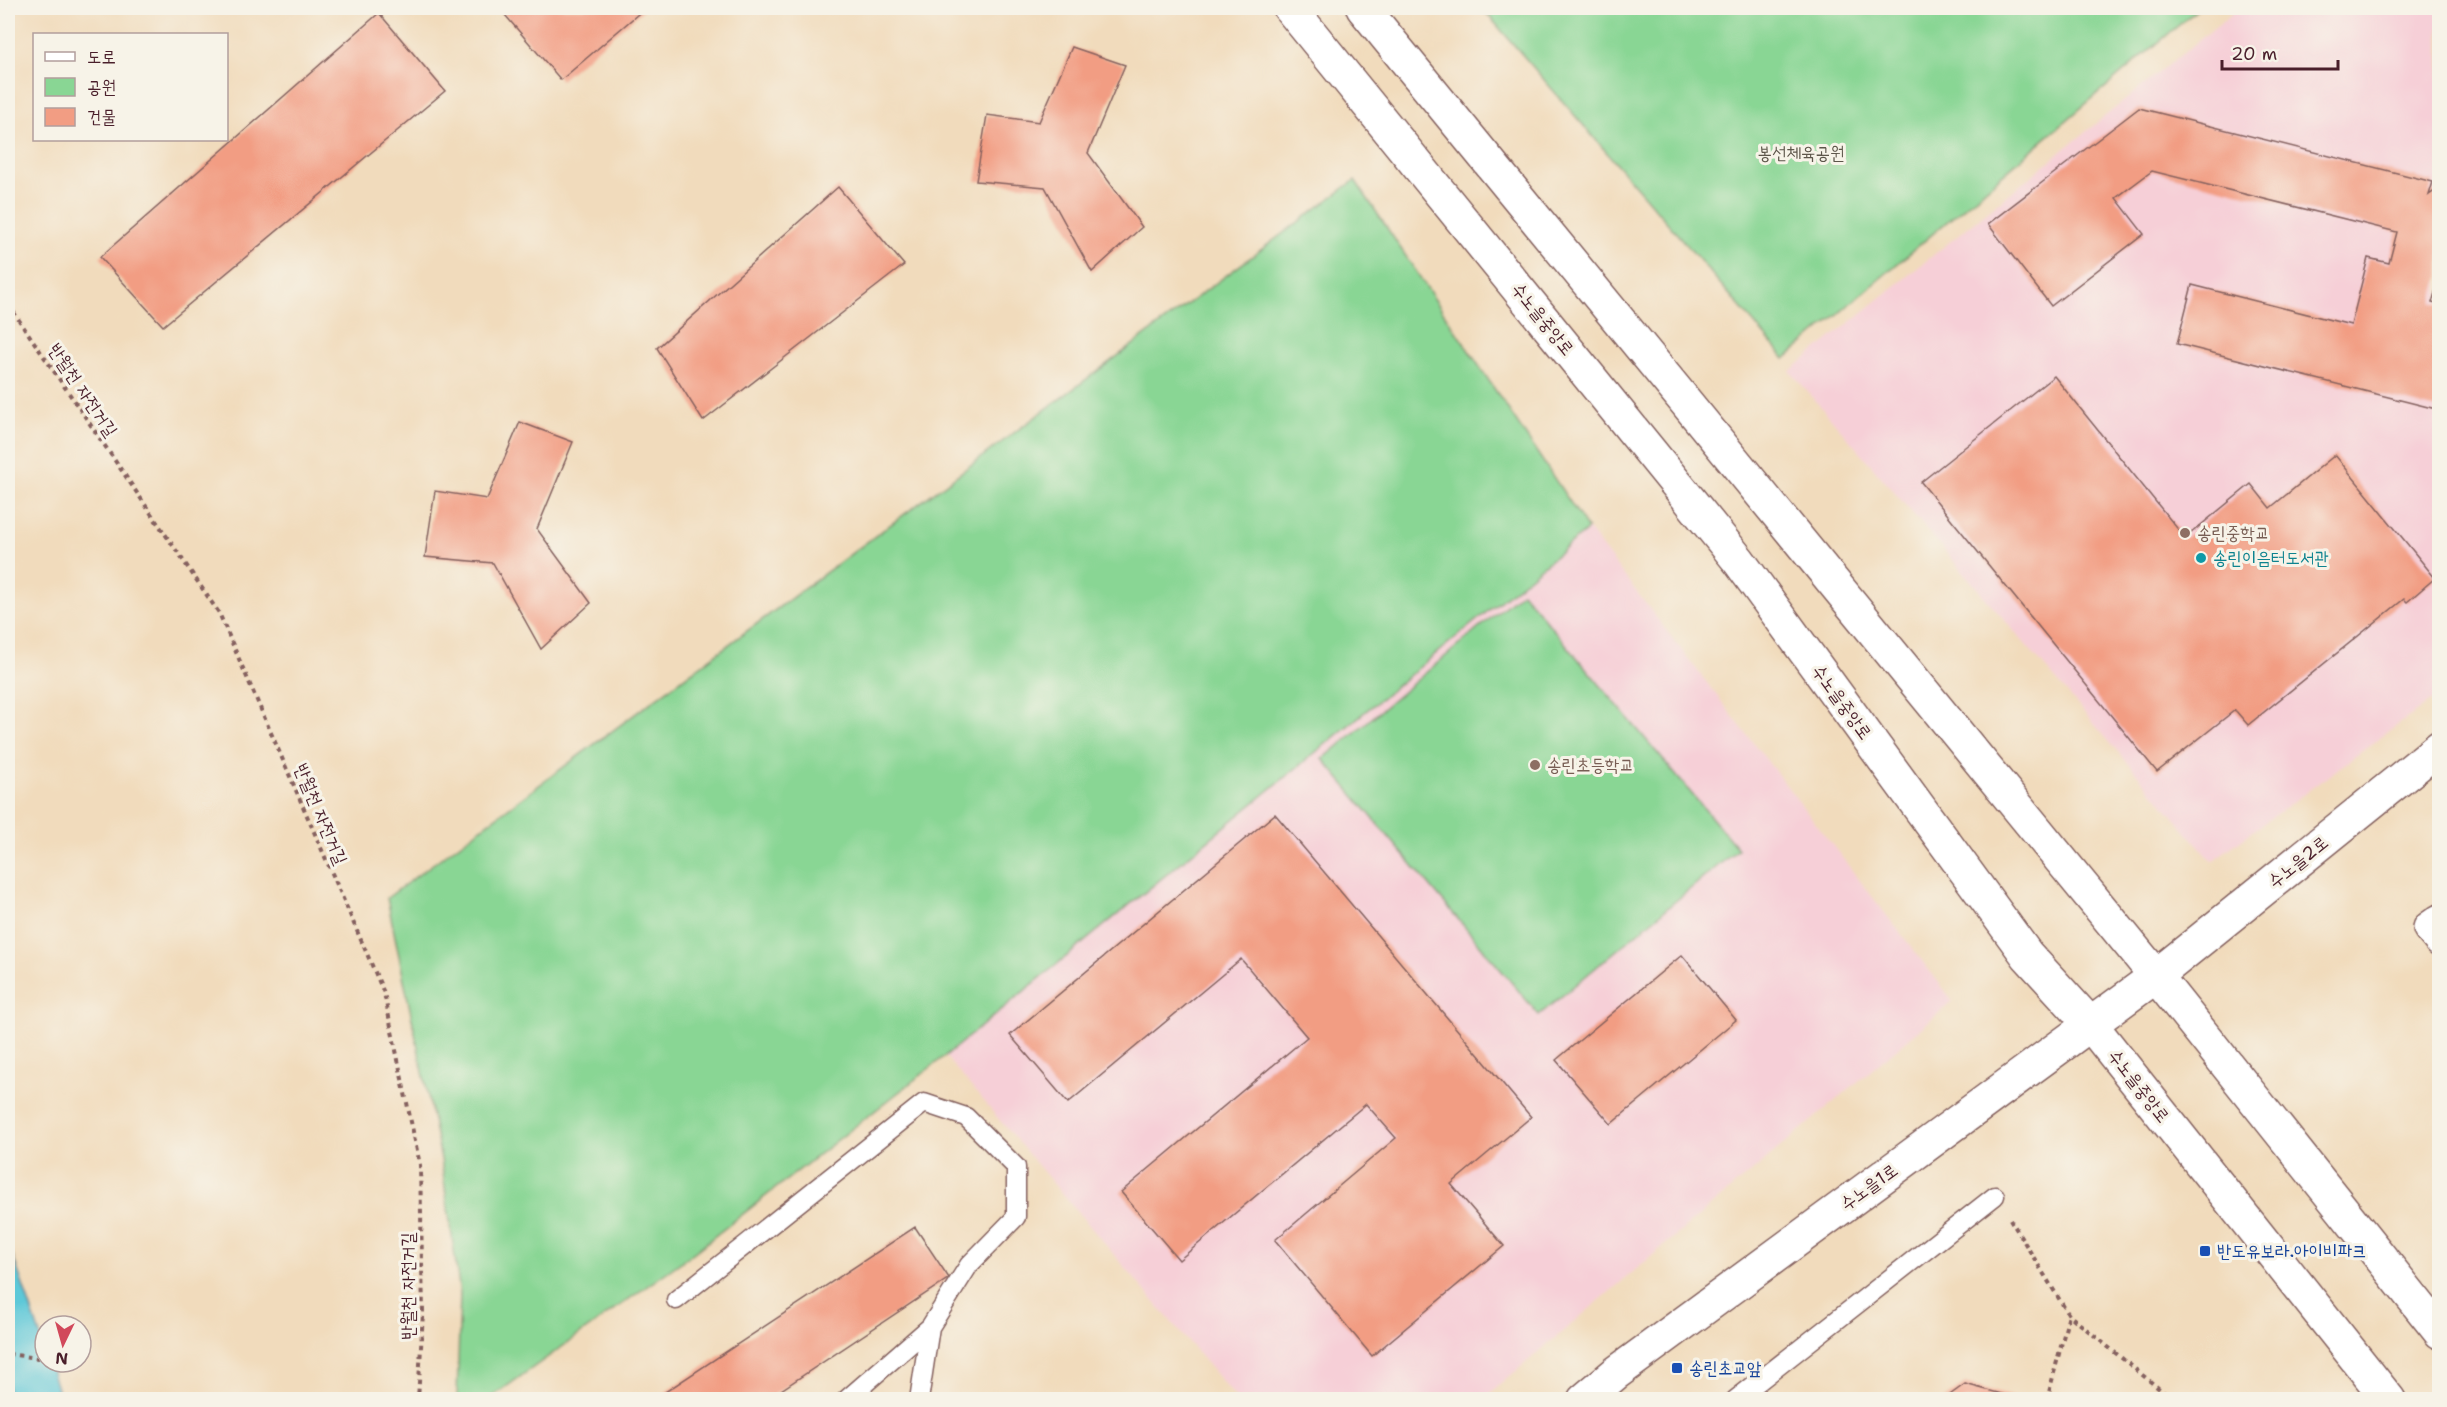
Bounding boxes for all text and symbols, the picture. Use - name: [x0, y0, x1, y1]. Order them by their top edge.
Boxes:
- legend: [33, 33, 228, 141]
- scale bar: [2222, 33, 2338, 71]
- text: 20 m: [2231, 42, 2277, 66]
- text: 도로: [87, 45, 116, 69]
- text: 공원: [87, 75, 116, 99]
- text: 건물: [87, 105, 116, 129]
- park label: 봉선체육공원: [1758, 141, 1844, 165]
- street label: 수노을중앙로: [1506, 278, 1580, 360]
- street label: 반월천 자전거길: [43, 339, 123, 442]
- place label: 송린중학교: [2197, 521, 2269, 545]
- marker: 송린중학교: [2178, 526, 2192, 540]
- place label: 송린이음터도서관: [2213, 546, 2329, 570]
- marker: 송린이음터도서관: [2194, 551, 2208, 565]
- street label: 수노을중앙로: [1807, 660, 1877, 744]
- place label: 송린초등학교: [1547, 753, 1634, 777]
- marker: 송린초등학교: [1528, 758, 1542, 772]
- street label: 반월천 자전거길: [289, 760, 353, 869]
- street label: 수노을2로: [2263, 830, 2333, 894]
- street label: 수노을중앙로: [2103, 1044, 2175, 1128]
- street label: 수노을1로: [1835, 1158, 1903, 1216]
- street label: 반월천 자전거길: [396, 1232, 420, 1340]
- place label: 반도유보라.아이비파크: [2217, 1239, 2366, 1263]
- marker: 반도유보라.아이비파크: [2198, 1244, 2212, 1258]
- north arrow: [33, 1314, 93, 1374]
- text: N: [55, 1347, 69, 1369]
- place label: 송린초교앞: [1689, 1356, 1762, 1380]
- marker: 송린초교앞: [1670, 1361, 1684, 1375]

